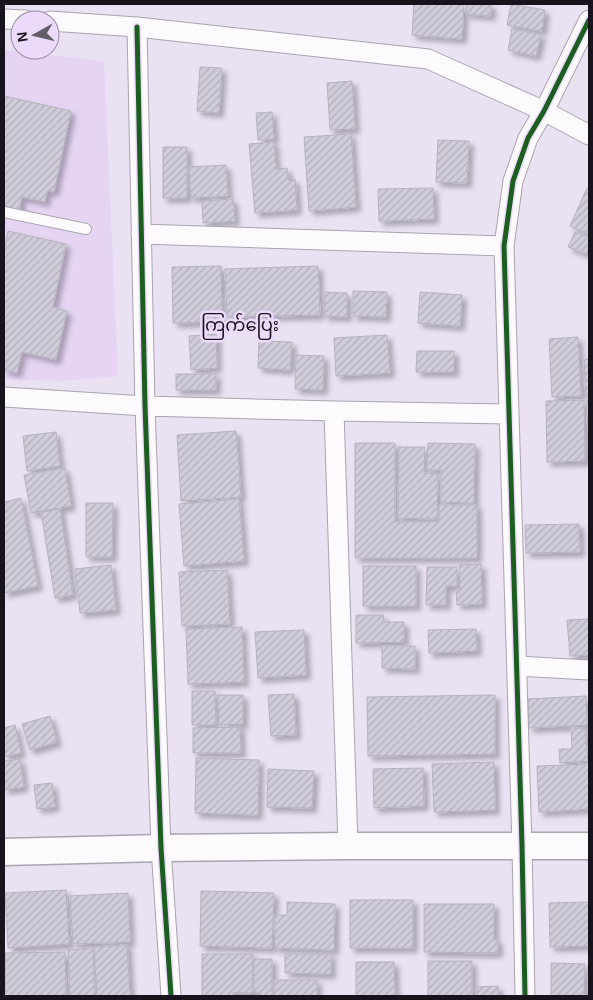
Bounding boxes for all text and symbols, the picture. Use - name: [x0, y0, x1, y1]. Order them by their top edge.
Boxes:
- north arrow: [10, 10, 60, 60]
- text: N: [13, 31, 31, 43]
- district label: ကြက်ပြေး: [201, 312, 279, 340]

